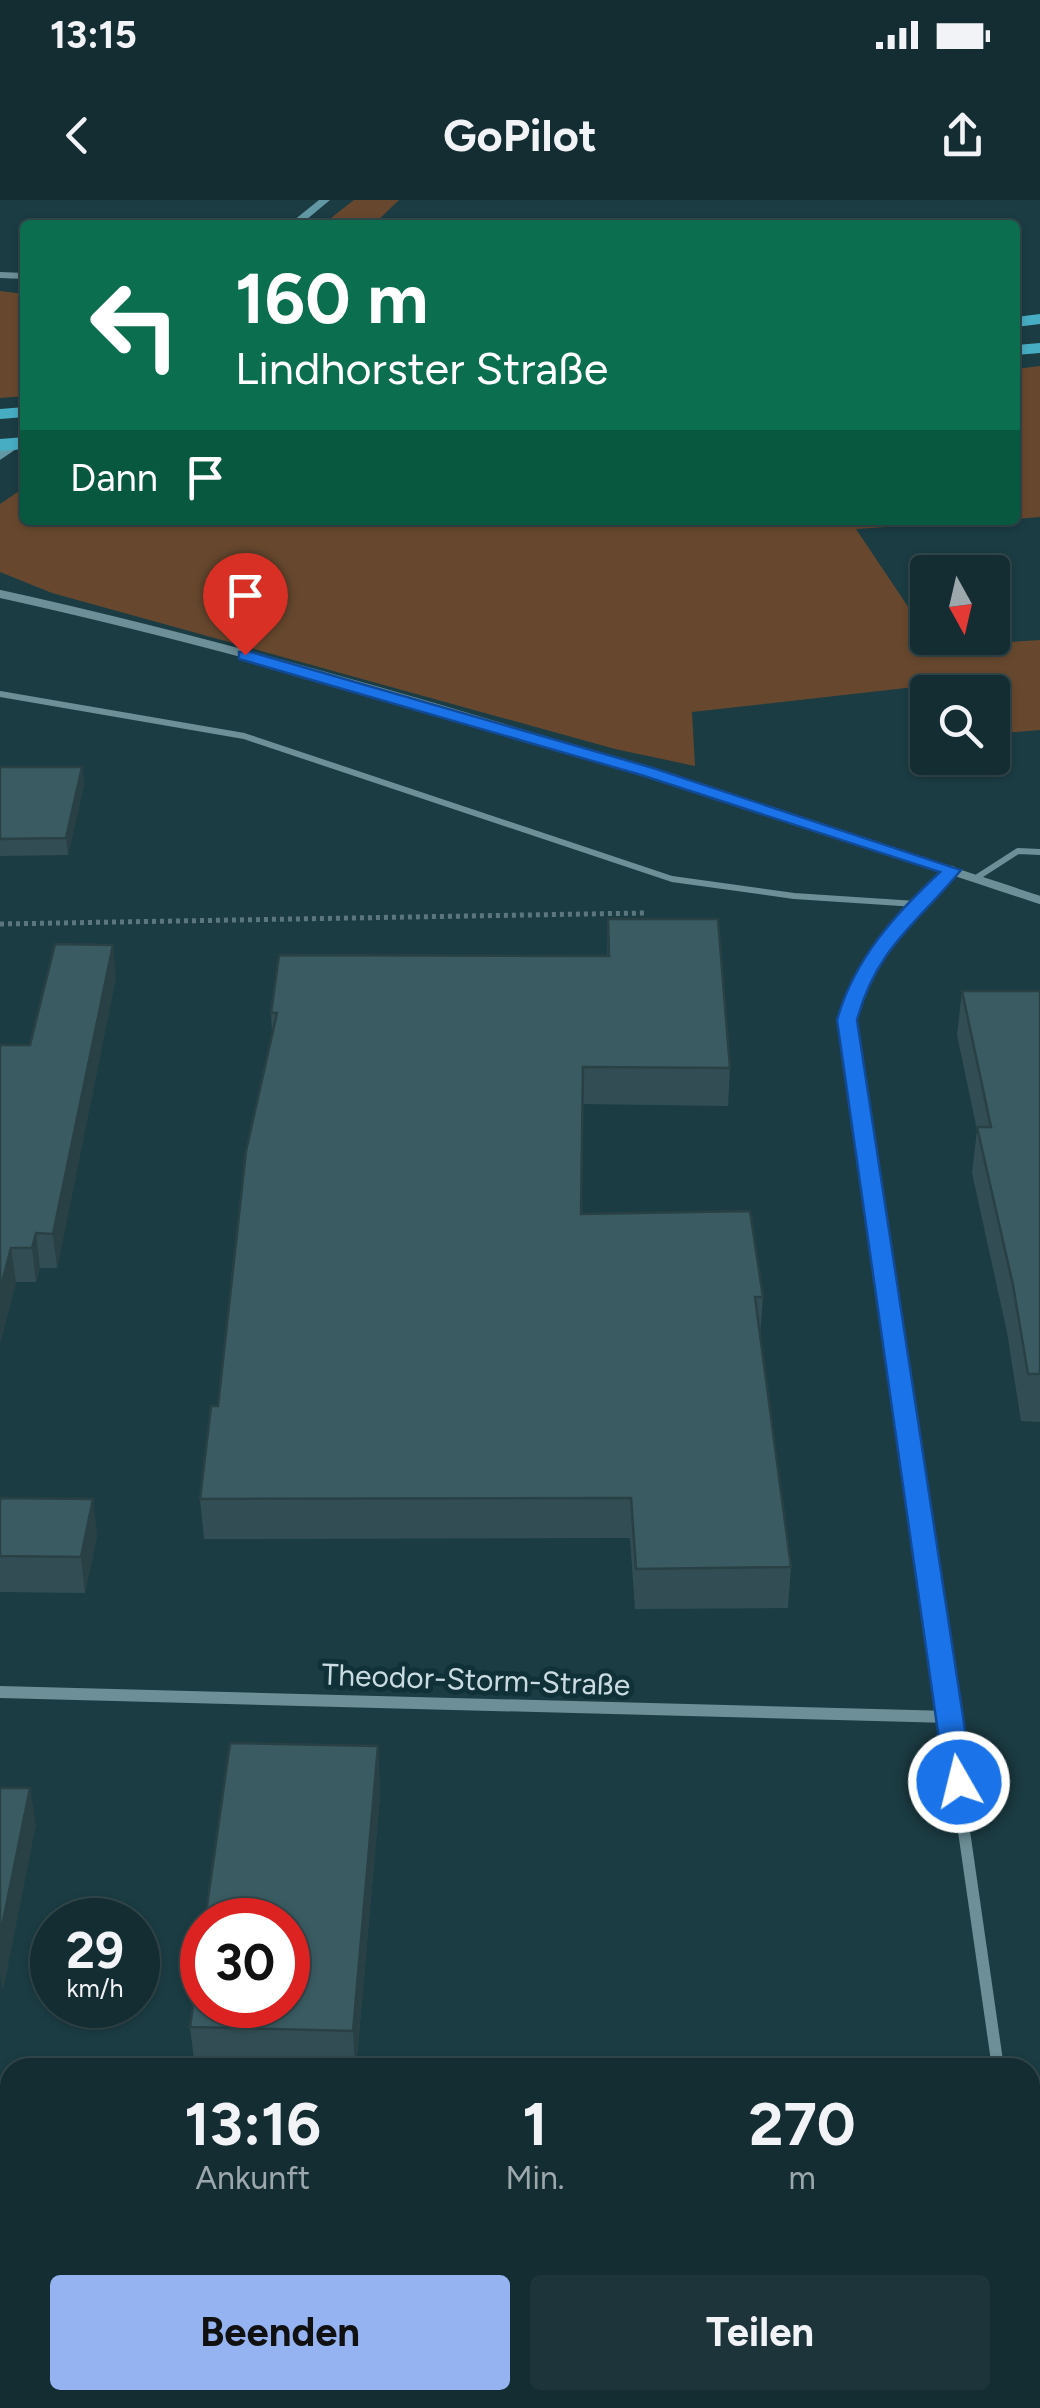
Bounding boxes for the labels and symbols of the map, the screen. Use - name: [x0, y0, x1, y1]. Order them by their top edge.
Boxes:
- pin: [203, 553, 288, 656]
- north arrow: [910, 555, 1010, 655]
- street label: Theodor-Storm-Straße: [321, 1656, 631, 1703]
- position arrow: [907, 1730, 1011, 1834]
- speed limit sign: 30: [180, 1898, 310, 2028]

